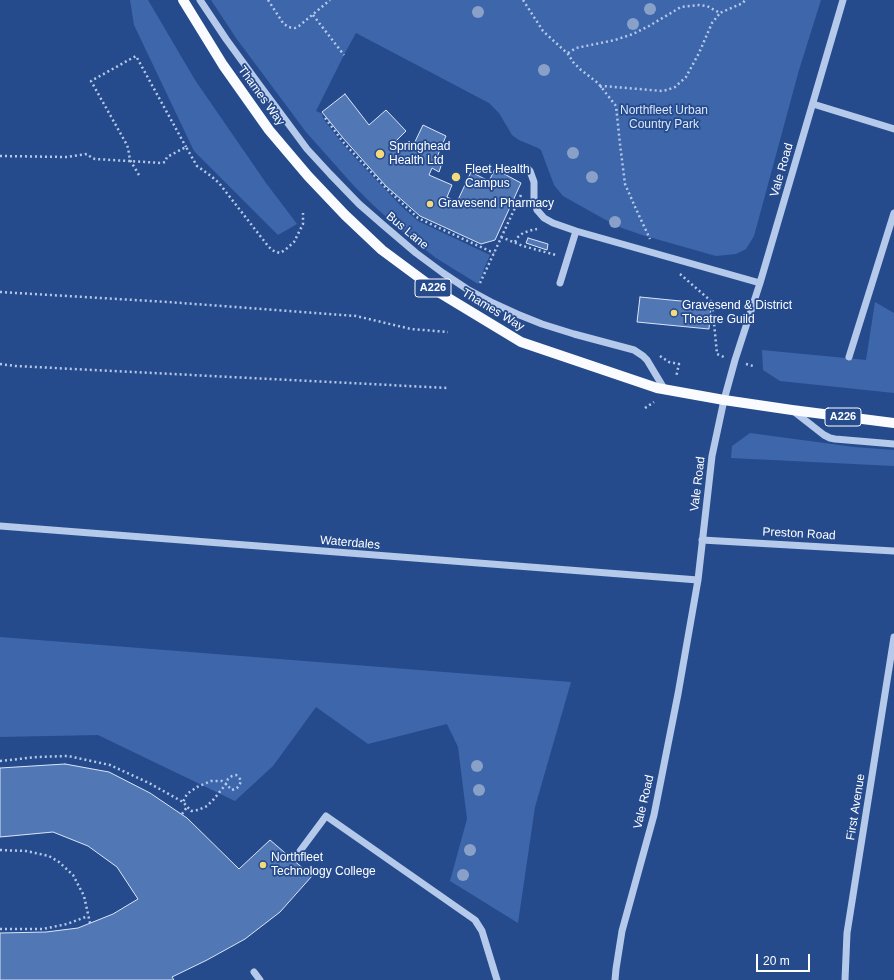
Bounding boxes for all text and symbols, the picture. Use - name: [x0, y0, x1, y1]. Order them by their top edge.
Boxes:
- street label: Thames Way: [235, 63, 287, 129]
- park label: Northfleet Urban Country Park: [620, 104, 708, 132]
- place label: Springhead Health Ltd: [389, 140, 450, 168]
- street label: Vale Road: [767, 142, 797, 198]
- marker: Springhead Health Ltd: [374, 148, 386, 160]
- place label: Fleet Health Campus: [465, 163, 530, 191]
- marker: Fleet Health Campus: [450, 171, 462, 183]
- place label: Gravesend Pharmacy: [438, 197, 554, 211]
- marker: Gravesend Pharmacy: [425, 199, 435, 209]
- street label: Bus Lane: [383, 209, 431, 253]
- road number: A226: [415, 279, 451, 297]
- street label: Thames Way: [459, 286, 527, 334]
- place label: Gravesend & District Theatre Guild: [682, 299, 792, 327]
- marker: Gravesend & District Theatre Guild: [669, 308, 679, 318]
- road number: A226: [825, 408, 861, 426]
- street label: Vale Road: [687, 456, 709, 512]
- street label: Preston Road: [762, 525, 836, 543]
- street label: Waterdales: [319, 533, 381, 553]
- street label: First Avenue: [844, 773, 868, 841]
- street label: Vale Road: [631, 774, 657, 830]
- place label: Northfleet Technology College: [271, 851, 376, 879]
- marker: Northfleet Technology College: [258, 860, 268, 870]
- scale bar: [758, 946, 812, 972]
- text: 20 m: [763, 954, 790, 968]

